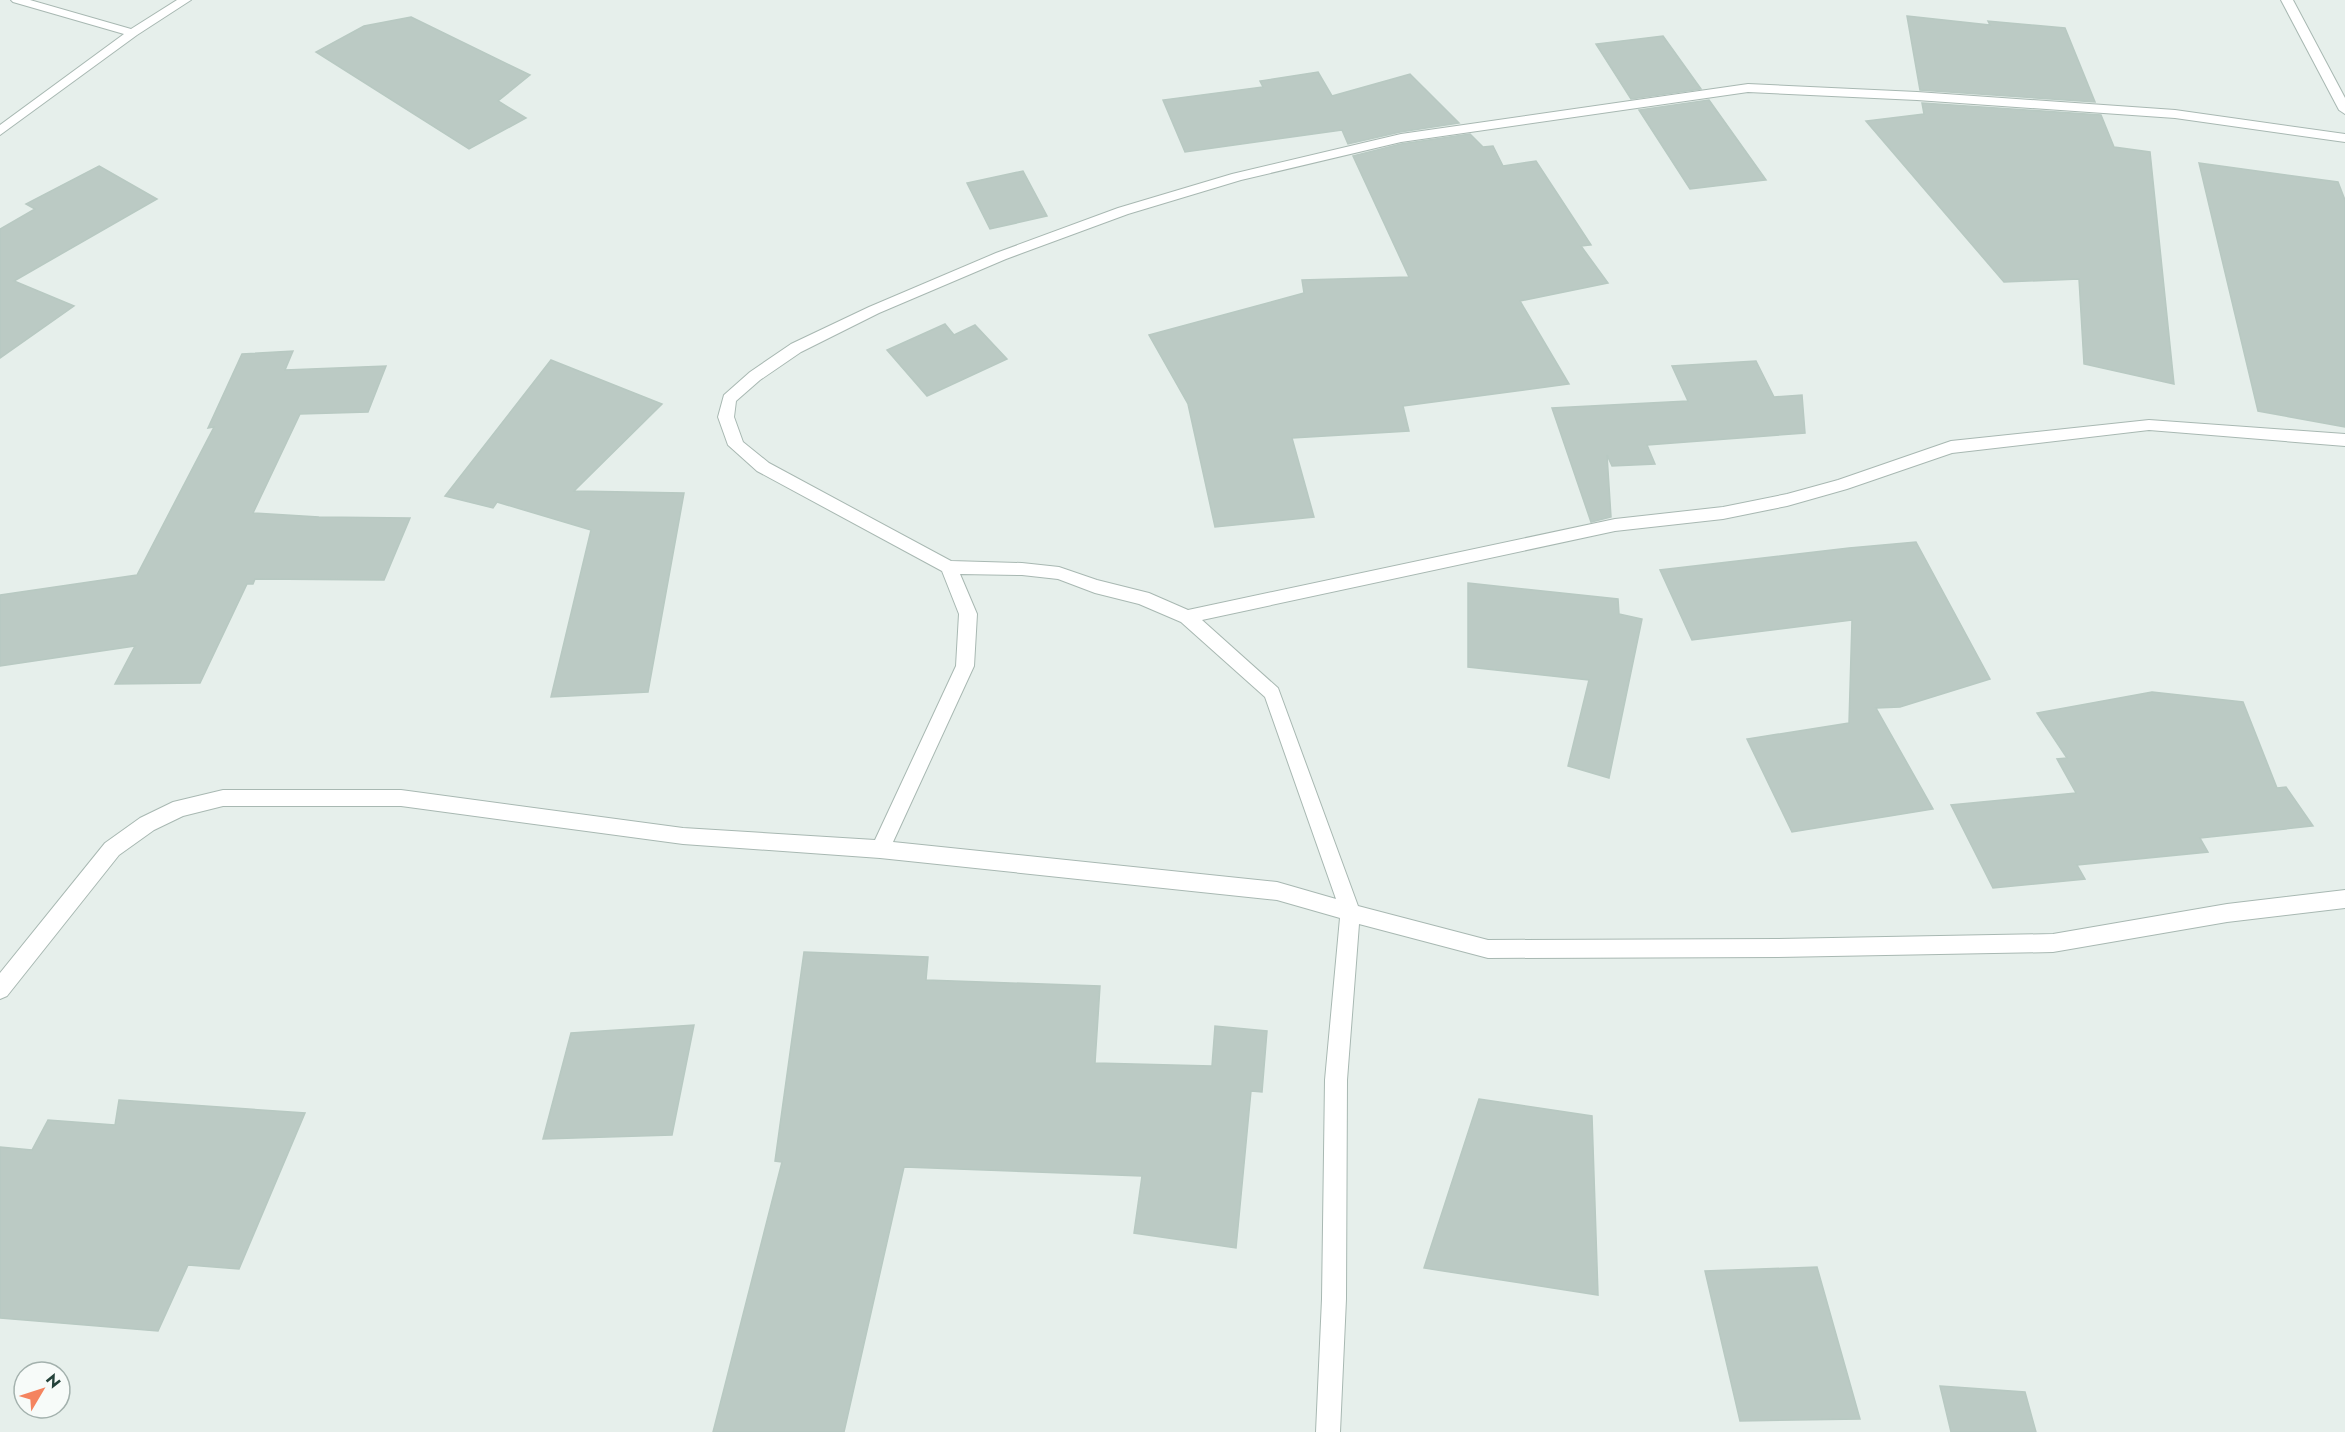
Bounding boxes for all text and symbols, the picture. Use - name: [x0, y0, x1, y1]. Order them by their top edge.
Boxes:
- north arrow: [12, 1360, 72, 1420]
- text: N: [40, 1369, 66, 1393]

